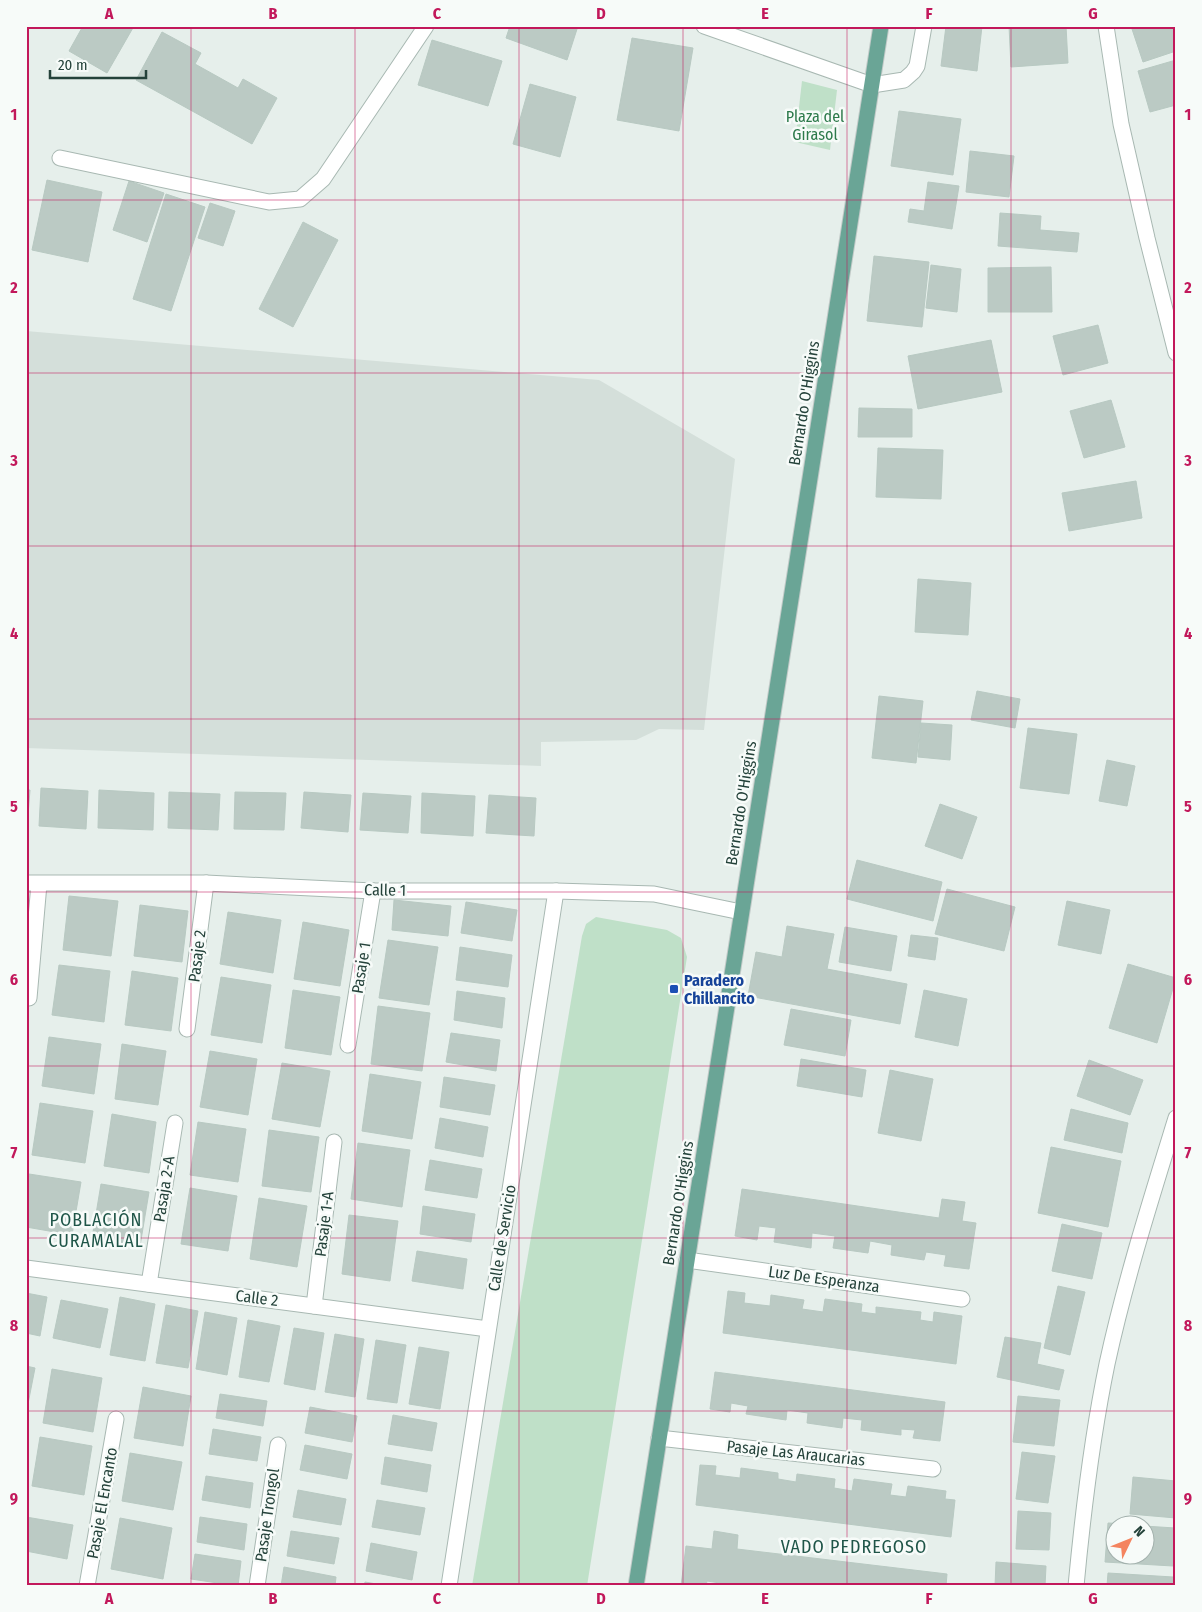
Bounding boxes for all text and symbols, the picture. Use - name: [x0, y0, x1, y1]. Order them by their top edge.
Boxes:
- text: A: [104, 4, 114, 23]
- text: B: [269, 4, 278, 23]
- text: C: [433, 4, 442, 23]
- text: D: [596, 4, 606, 23]
- text: E: [761, 4, 769, 23]
- text: F: [925, 4, 933, 23]
- text: G: [1088, 4, 1098, 23]
- scale bar: [50, 48, 146, 80]
- text: 20 m: [58, 56, 88, 74]
- text: 1: [11, 105, 17, 124]
- text: 1: [1185, 105, 1191, 124]
- park label: Plaza del Girasol: [786, 107, 844, 144]
- text: 2: [9, 278, 18, 297]
- text: 2: [1183, 278, 1192, 297]
- street label: Bernardo O'Higgins: [785, 339, 823, 467]
- text: 3: [9, 451, 18, 470]
- text: 3: [1183, 451, 1192, 470]
- text: 4: [10, 624, 18, 643]
- text: 4: [1184, 624, 1192, 643]
- street label: Bernardo O'Higgins: [722, 739, 760, 867]
- text: 5: [10, 797, 18, 816]
- text: 5: [1184, 797, 1192, 816]
- street label: Calle 1: [364, 880, 406, 900]
- street label: Pasaje 2: [184, 929, 210, 983]
- street label: Pasaje 1: [348, 941, 374, 995]
- text: 6: [10, 970, 18, 989]
- text: 6: [1184, 970, 1192, 989]
- place label: Paradero Chillancito: [684, 971, 755, 1008]
- marker: Paradero Chillancito: [668, 983, 680, 995]
- street label: Bernardo O'Higgins: [659, 1139, 697, 1267]
- text: 7: [11, 1143, 18, 1162]
- text: 7: [1185, 1143, 1192, 1162]
- street label: Pasaja 2-A: [149, 1154, 179, 1223]
- street label: Calle de Servicio: [484, 1183, 520, 1293]
- street label: Pasaje 1-A: [311, 1190, 338, 1258]
- district label: POBLACIÓN CURAMALAL: [48, 1209, 144, 1252]
- street label: Luz De Esperanza: [767, 1262, 881, 1296]
- street label: Calle 2: [235, 1286, 279, 1310]
- text: 8: [10, 1316, 19, 1335]
- text: 8: [1184, 1316, 1193, 1335]
- street label: Pasaje Las Araucarias: [726, 1436, 866, 1470]
- street label: Pasaje El Encanto: [83, 1446, 121, 1560]
- street label: Pasaje Trongol: [251, 1467, 283, 1563]
- text: 9: [10, 1489, 18, 1508]
- text: 9: [1184, 1489, 1192, 1508]
- north arrow: [1104, 1514, 1154, 1564]
- text: N: [1130, 1523, 1148, 1540]
- district label: VADO PEDREGOSO: [781, 1536, 927, 1558]
- text: A: [104, 1589, 114, 1608]
- text: B: [269, 1589, 278, 1608]
- text: C: [433, 1589, 442, 1608]
- text: D: [596, 1589, 606, 1608]
- text: E: [761, 1589, 769, 1608]
- text: F: [925, 1589, 933, 1608]
- text: G: [1088, 1589, 1098, 1608]

